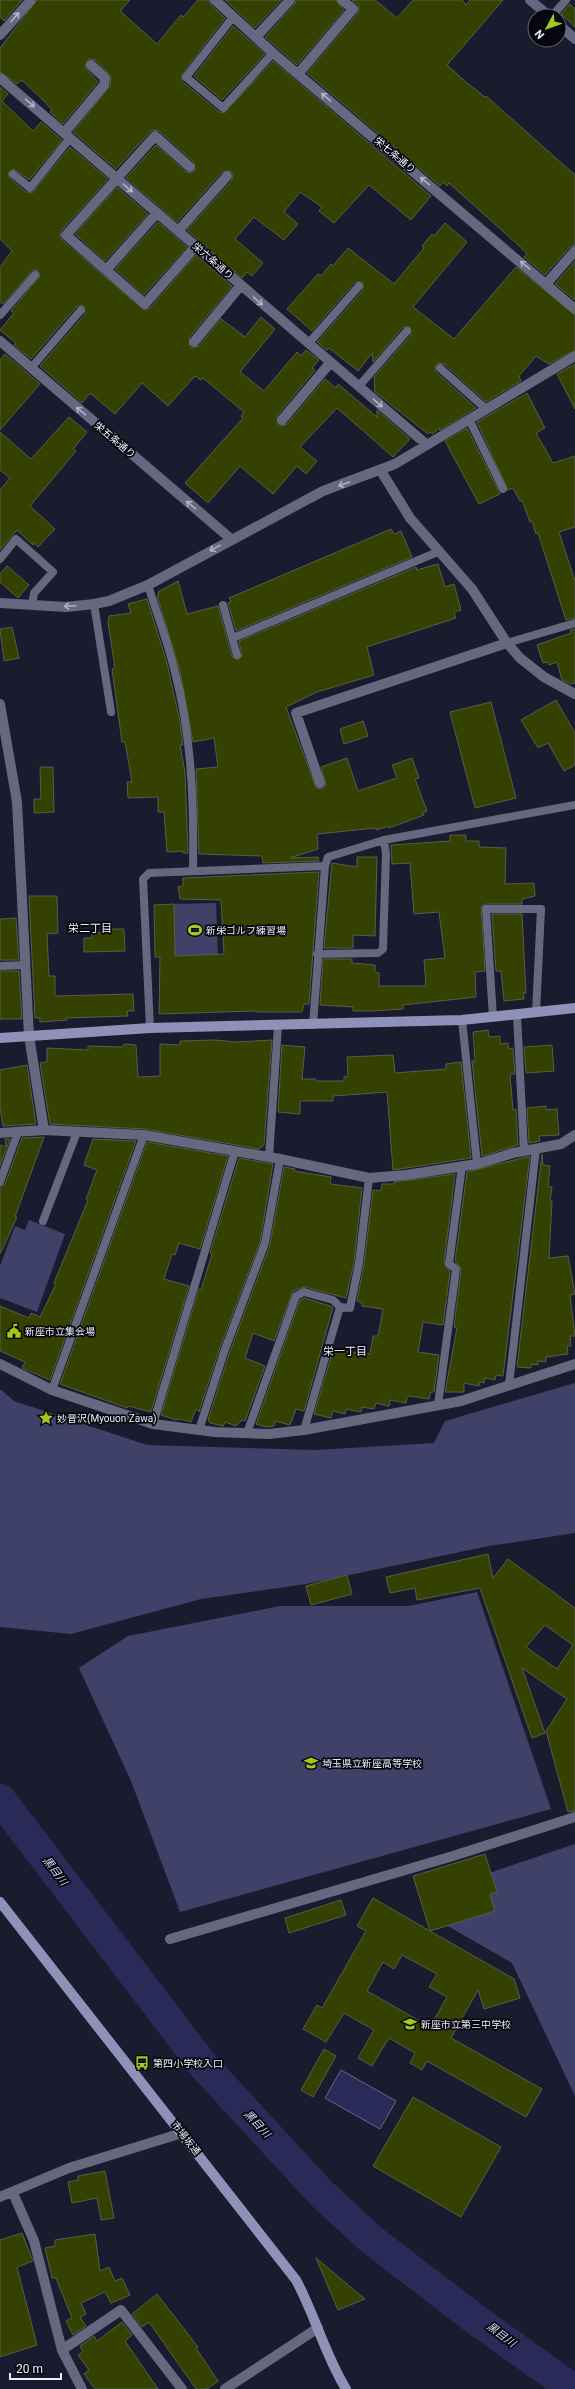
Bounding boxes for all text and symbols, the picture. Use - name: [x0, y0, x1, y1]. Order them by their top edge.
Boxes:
- north arrow: [527, 8, 567, 48]
- one-way arrow: [11, 12, 20, 23]
- text: N: [532, 27, 547, 41]
- one-way arrow: [321, 93, 331, 102]
- one-way arrow: [24, 98, 34, 107]
- street label: 栄七条通り: [372, 135, 418, 175]
- one-way arrow: [420, 177, 431, 186]
- one-way arrow: [123, 183, 133, 193]
- street label: 栄六条通り: [191, 240, 235, 282]
- one-way arrow: [519, 260, 530, 269]
- one-way arrow: [253, 296, 263, 305]
- one-way arrow: [373, 398, 383, 407]
- one-way arrow: [76, 407, 87, 416]
- street label: 栄五条通り: [92, 420, 138, 460]
- one-way arrow: [338, 480, 350, 488]
- one-way arrow: [185, 500, 196, 509]
- one-way arrow: [209, 545, 221, 552]
- one-way arrow: [64, 602, 77, 610]
- district label: 栄二丁目: [68, 922, 112, 935]
- sports icon: 新栄ゴルフ練習場: [187, 922, 203, 938]
- place label: 新栄ゴルフ練習場: [206, 925, 286, 936]
- public building icon: 新座市立集会場: [6, 1323, 22, 1339]
- place label: 新座市立集会場: [25, 1326, 95, 1337]
- district label: 栄一丁目: [323, 1345, 367, 1358]
- place icon: 妙音沢(Myouon Zawa): [38, 1410, 54, 1426]
- place label: 妙音沢(Myouon Zawa): [57, 1413, 157, 1425]
- school or university icon: 埼玉県立新座高等学校: [303, 1755, 319, 1771]
- place label: 埼玉県立新座高等学校: [322, 1758, 422, 1769]
- water label: 黒目川: [40, 1854, 71, 1889]
- school or university icon: 新座市立第三中学校: [402, 2016, 418, 2032]
- place label: 新座市立第三中学校: [421, 2019, 511, 2030]
- bus stop icon: 第四小学校入口: [134, 2055, 150, 2071]
- place label: 第四小学校入口: [153, 2058, 223, 2069]
- water label: 黒目川: [241, 2107, 274, 2141]
- street label: 市場坂通: [169, 2119, 203, 2157]
- water label: 黒目川: [484, 2320, 519, 2351]
- scale bar: [10, 2355, 61, 2381]
- text: 20 m: [16, 2362, 43, 2376]

